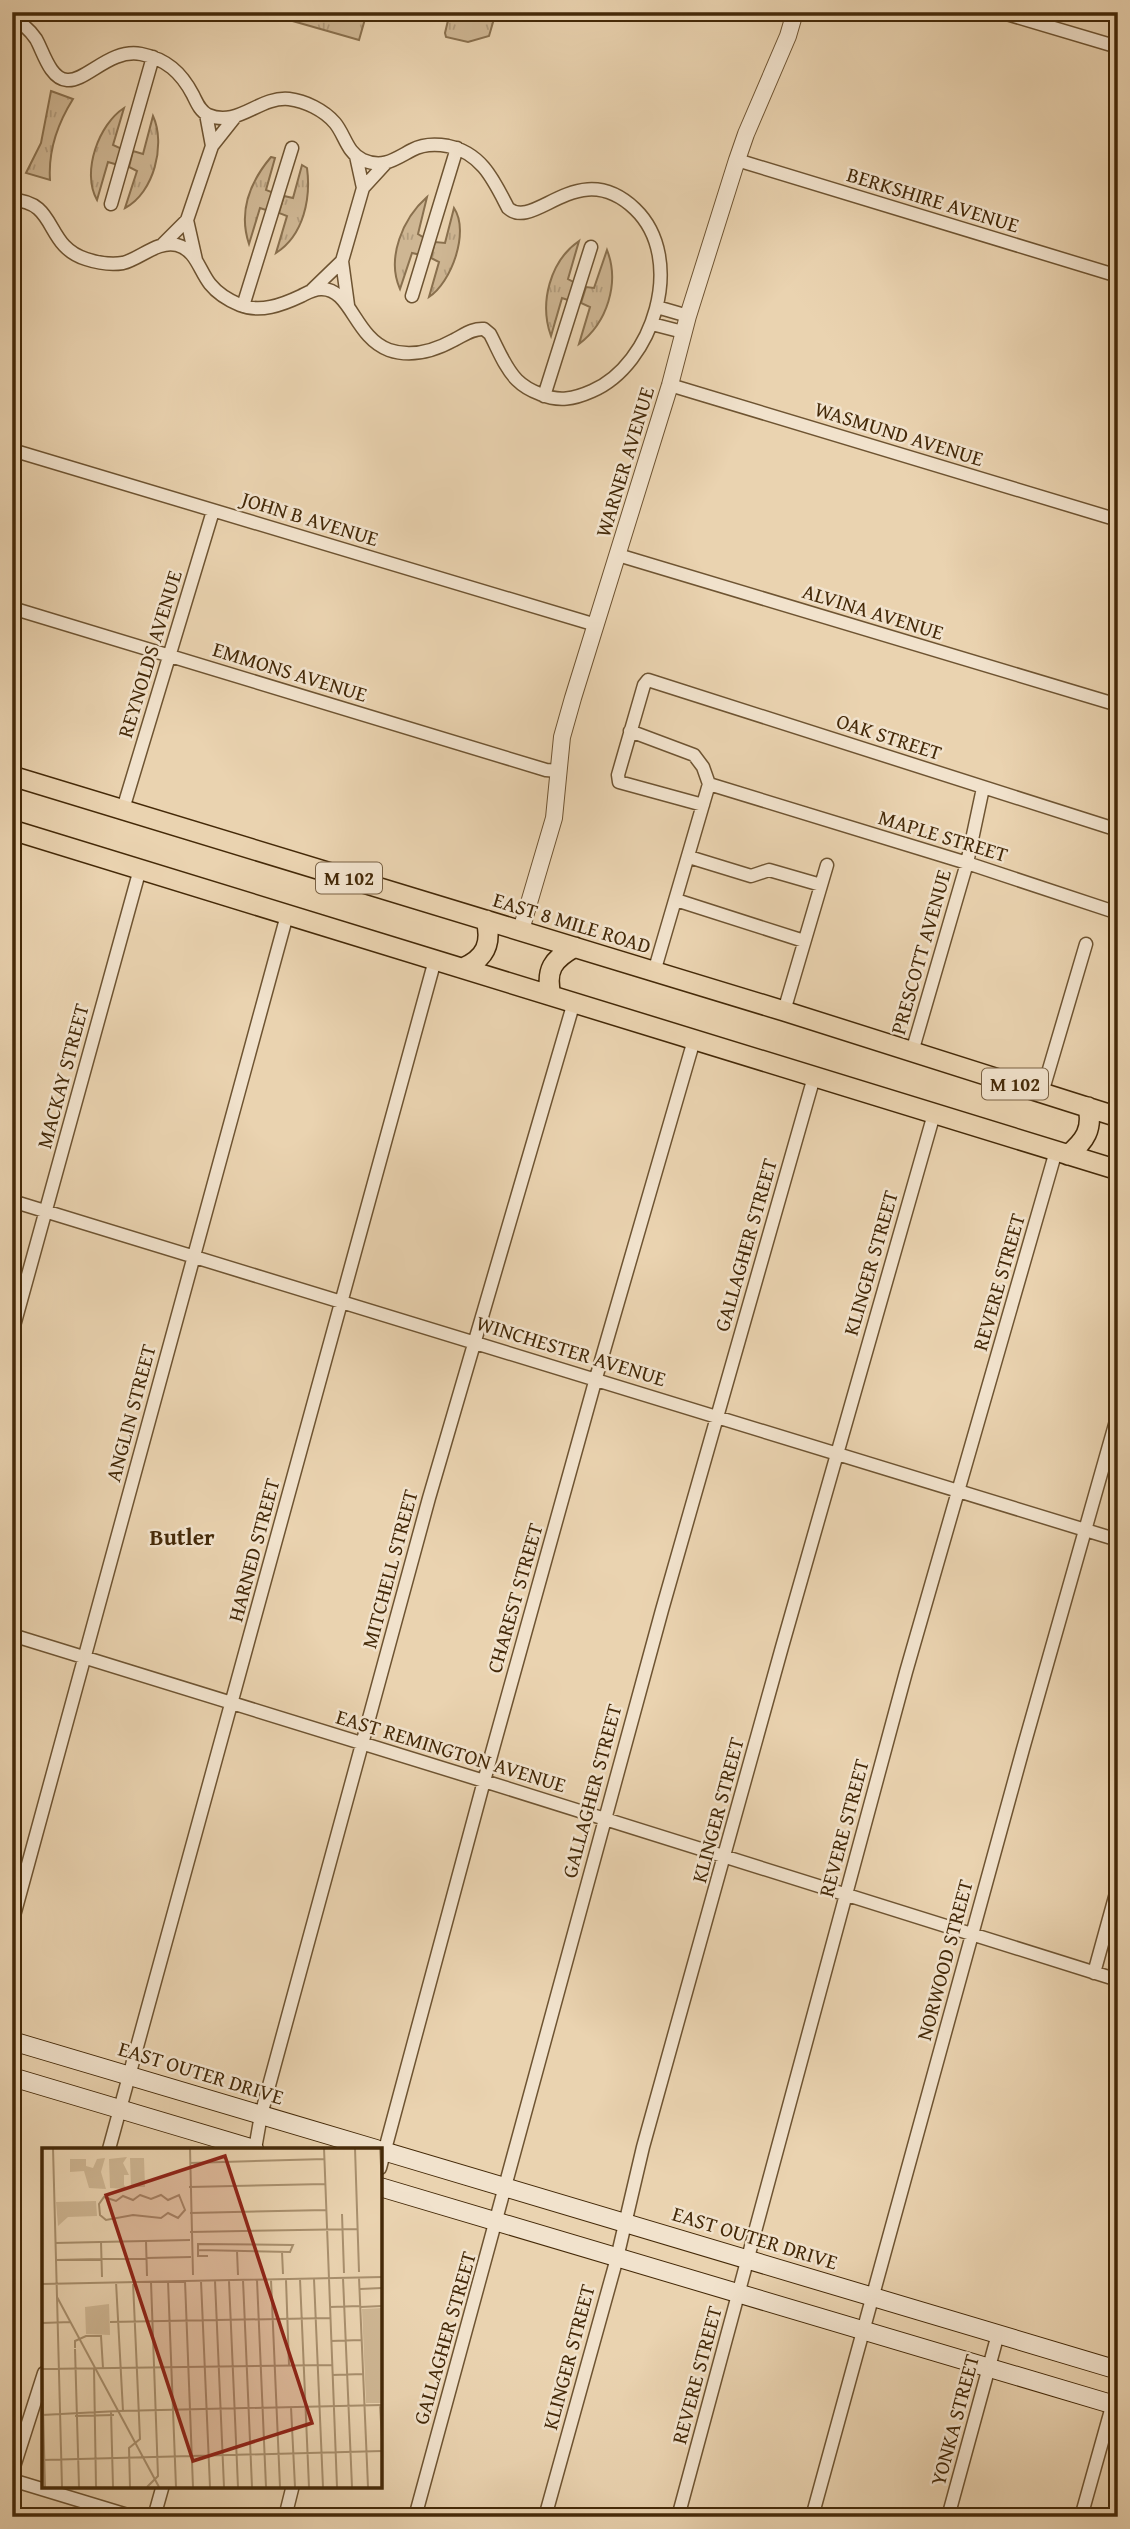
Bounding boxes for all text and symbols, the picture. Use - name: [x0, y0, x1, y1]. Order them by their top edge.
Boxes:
- street label: BERKSHIRE AVENUE: [843, 159, 1023, 241]
- street label: WARNER AVENUE: [587, 382, 662, 541]
- street label: WASMUND AVENUE: [811, 393, 988, 474]
- street label: JOHN B AVENUE: [235, 482, 383, 554]
- street label: REYNOLDS AVENUE: [109, 566, 190, 741]
- street label: ALVINA AVENUE: [799, 575, 948, 648]
- street label: EMMONS AVENUE: [209, 633, 372, 710]
- street label: OAK STREET: [832, 705, 946, 768]
- street label: MAPLE STREET: [875, 801, 1012, 870]
- road number: M 102: [316, 862, 382, 894]
- street label: PRESCOTT AVENUE: [882, 865, 959, 1038]
- street label: EAST 8 MILE ROAD: [489, 884, 655, 961]
- street label: MACKAY STREET: [28, 1000, 97, 1152]
- road number: M 102: [982, 1068, 1048, 1100]
- street label: GALLAGHER STREET: [706, 1154, 785, 1335]
- street label: KLINGER STREET: [835, 1186, 906, 1339]
- street label: REVERE STREET: [964, 1209, 1033, 1354]
- street label: WINCHESTER AVENUE: [472, 1307, 670, 1394]
- street label: ANGLIN STREET: [97, 1341, 164, 1485]
- street label: HARNED STREET: [219, 1474, 288, 1625]
- street label: MITCHELL STREET: [353, 1486, 426, 1652]
- street label: CHAREST STREET: [478, 1519, 551, 1676]
- district label: Butler: [149, 1520, 215, 1553]
- street label: GALLAGHER STREET: [553, 1700, 630, 1881]
- street label: EAST REMINGTON AVENUE: [332, 1701, 570, 1800]
- street label: KLINGER STREET: [683, 1733, 752, 1886]
- street label: REVERE STREET: [810, 1755, 877, 1900]
- street label: NORWOOD STREET: [908, 1876, 981, 2044]
- street label: EAST OUTER DRIVE: [115, 2033, 288, 2113]
- inset map: [42, 2148, 382, 2487]
- street label: EAST OUTER DRIVE: [669, 2198, 842, 2278]
- street label: GALLAGHER STREET: [405, 2247, 484, 2428]
- street label: KLINGER STREET: [534, 2280, 603, 2433]
- street label: REVERE STREET: [663, 2302, 730, 2447]
- street label: YONKA STREET: [922, 2350, 987, 2489]

